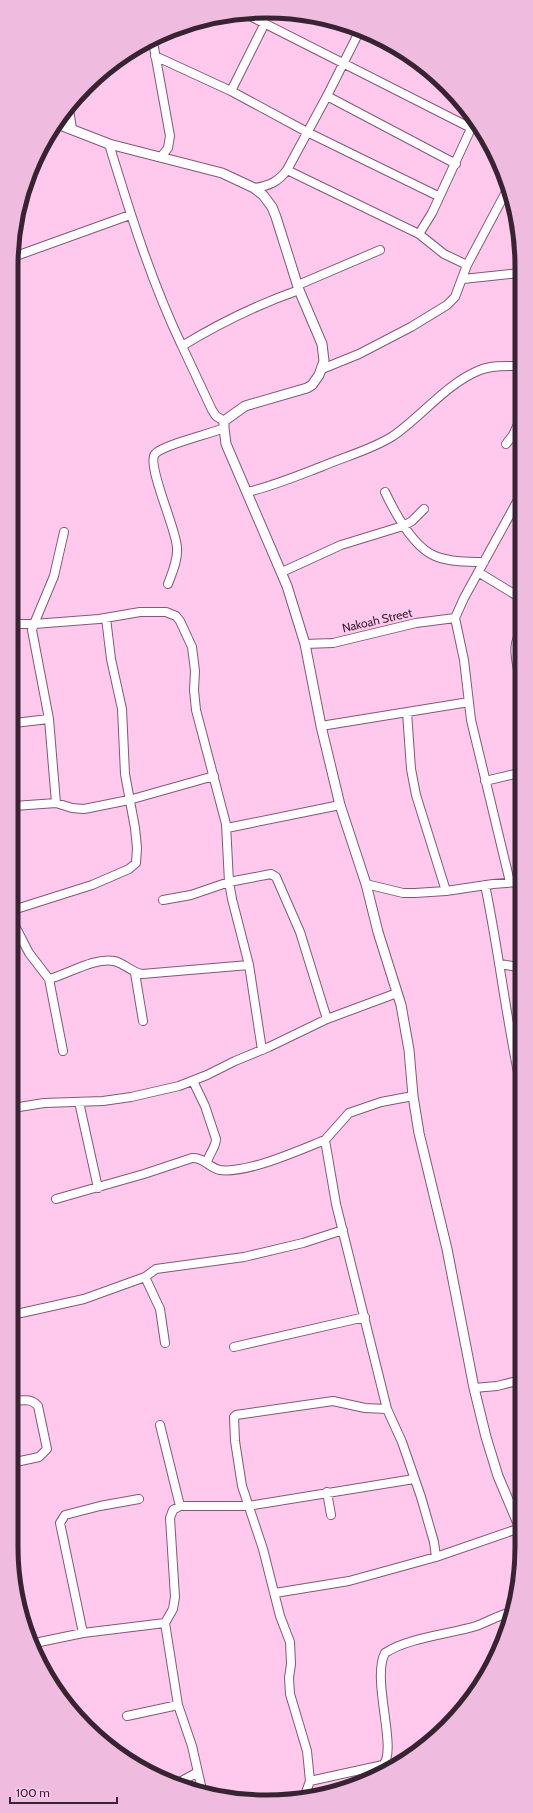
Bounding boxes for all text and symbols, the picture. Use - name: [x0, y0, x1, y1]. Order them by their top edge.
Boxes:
- street label: Nakoah Street: [340, 605, 414, 635]
- scale bar: [10, 1779, 117, 1805]
- text: 100 m: [16, 1785, 50, 1800]

